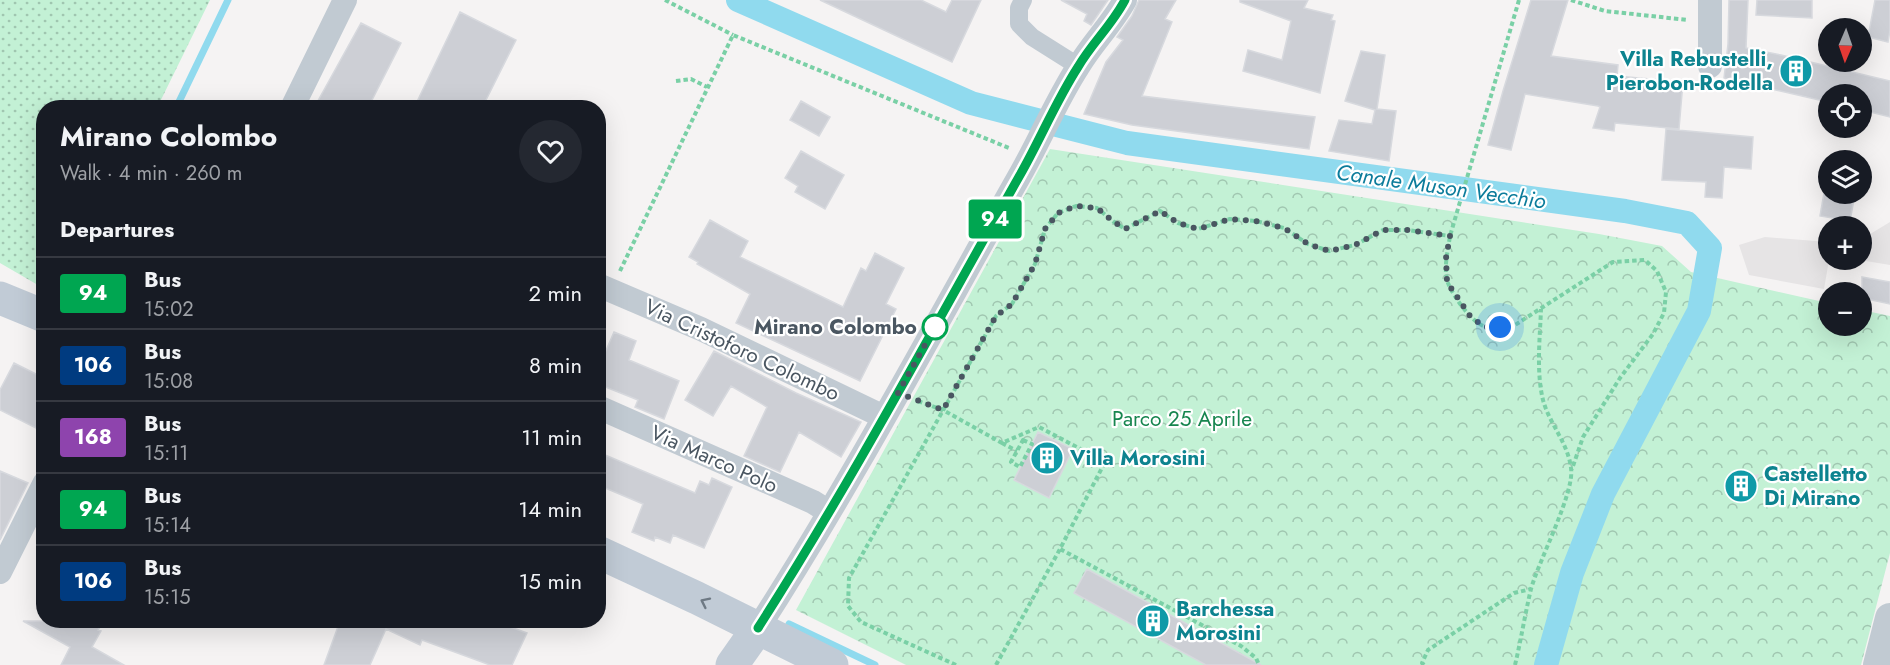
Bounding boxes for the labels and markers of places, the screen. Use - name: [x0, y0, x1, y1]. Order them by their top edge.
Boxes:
- place label: Villa Rebustelli, Pierobon-Rodella: [1606, 44, 1773, 98]
- building icon: Villa Rebustelli, Pierobon-Rodella: [1778, 53, 1814, 89]
- place label: Mirano Colombo: [754, 312, 917, 342]
- marker: Mirano Colombo: [922, 314, 948, 340]
- building icon: Villa Morosini: [1029, 440, 1065, 476]
- place label: Villa Morosini: [1069, 443, 1205, 473]
- place label: Castelletto Di Mirano: [1764, 459, 1867, 513]
- building icon: Castelletto Di Mirano: [1723, 468, 1759, 504]
- place label: Barchessa Morosini: [1176, 594, 1274, 648]
- building icon: Barchessa Morosini: [1135, 603, 1171, 639]

